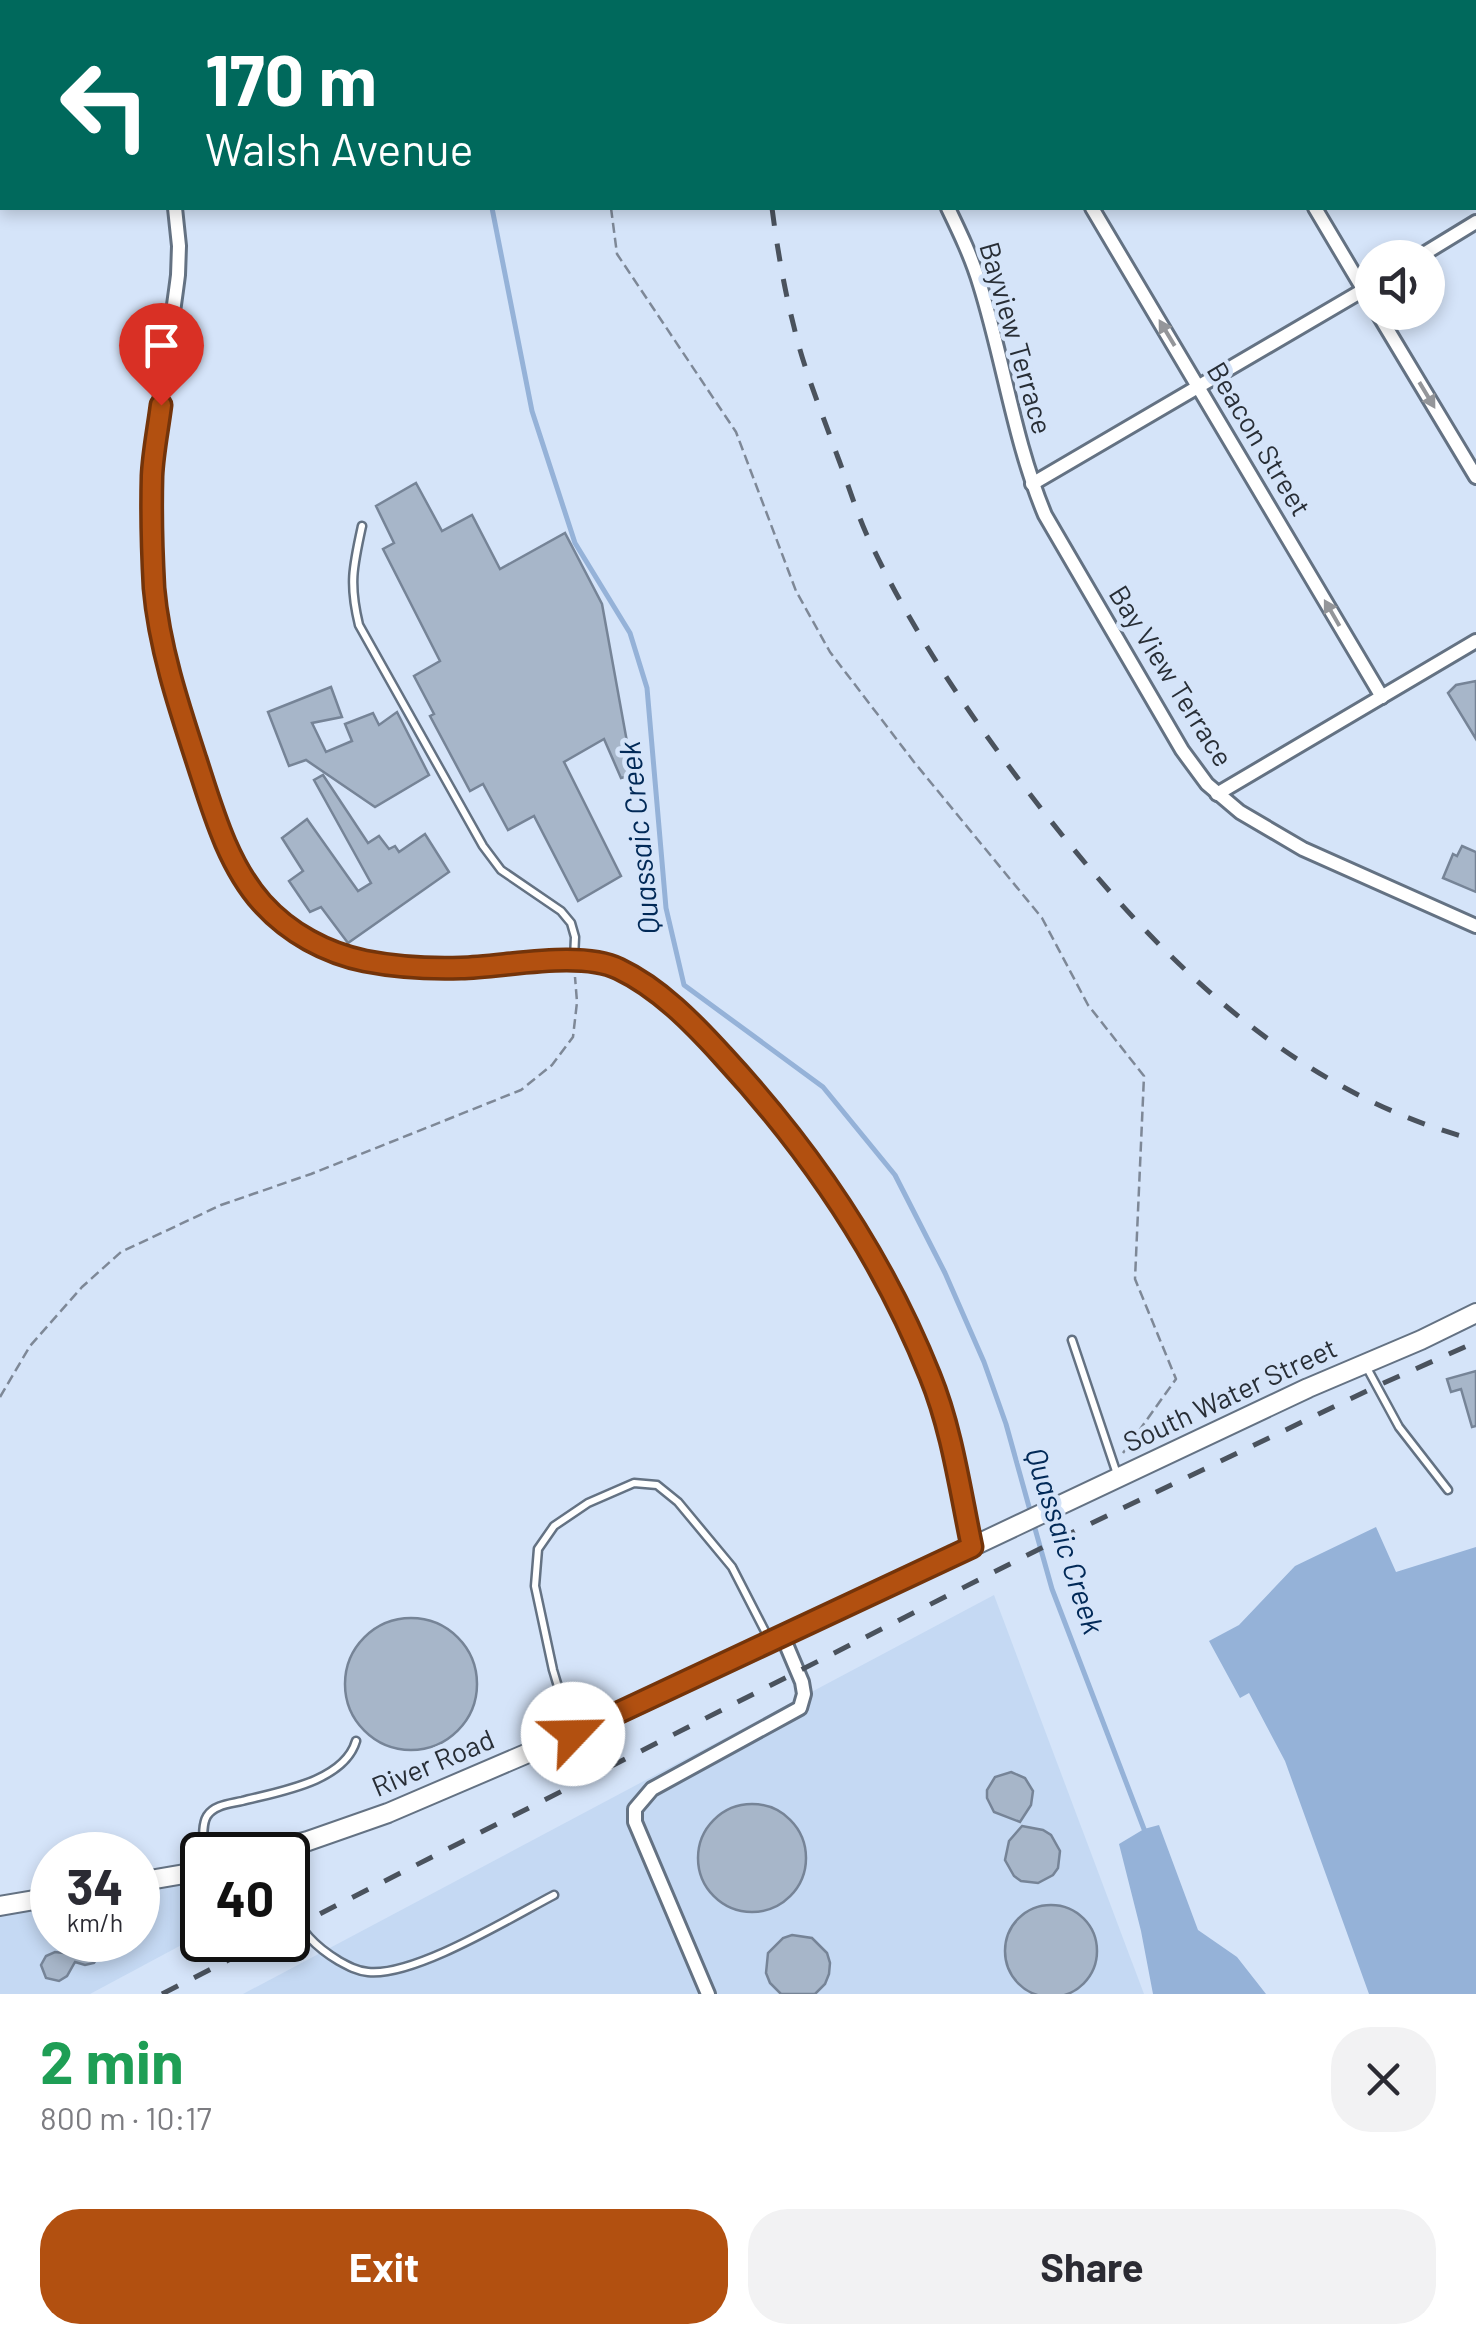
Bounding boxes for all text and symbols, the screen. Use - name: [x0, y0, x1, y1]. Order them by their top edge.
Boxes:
- text: 170 m: [205, 36, 377, 120]
- icon: left: [40, 40, 170, 170]
- text: Walsh Avenue: [205, 121, 474, 175]
- street label: Bayview Terrace: [973, 238, 1061, 438]
- map controls: [1355, 240, 1445, 330]
- button: sound: [1355, 240, 1445, 330]
- pin: [119, 303, 204, 406]
- icon: arrive: [134, 318, 189, 373]
- one-way arrow: [1159, 319, 1176, 347]
- street label: Beacon Street: [1201, 355, 1319, 522]
- one-way arrow: [1418, 381, 1435, 409]
- street label: Bay View Terrace: [1103, 579, 1241, 772]
- one-way arrow: [1324, 599, 1341, 627]
- water label: Quassaic Creek: [610, 740, 666, 936]
- street label: South Water Street: [1117, 1330, 1342, 1458]
- water label: Quassaic Creek: [1019, 1443, 1113, 1638]
- position arrow: [521, 1682, 625, 1786]
- street label: River Road: [366, 1721, 499, 1803]
- speed limit sign: 40: [180, 1832, 310, 1962]
- text: 34: [66, 1855, 124, 1915]
- text: km/h: [67, 1907, 123, 1937]
- text: 2 min: [40, 2024, 184, 2096]
- button: close: [1331, 2027, 1436, 2132]
- text: 800 m · 10:17: [40, 2098, 212, 2136]
- button: Exit: [40, 2209, 728, 2324]
- button: Share: [748, 2209, 1436, 2324]

